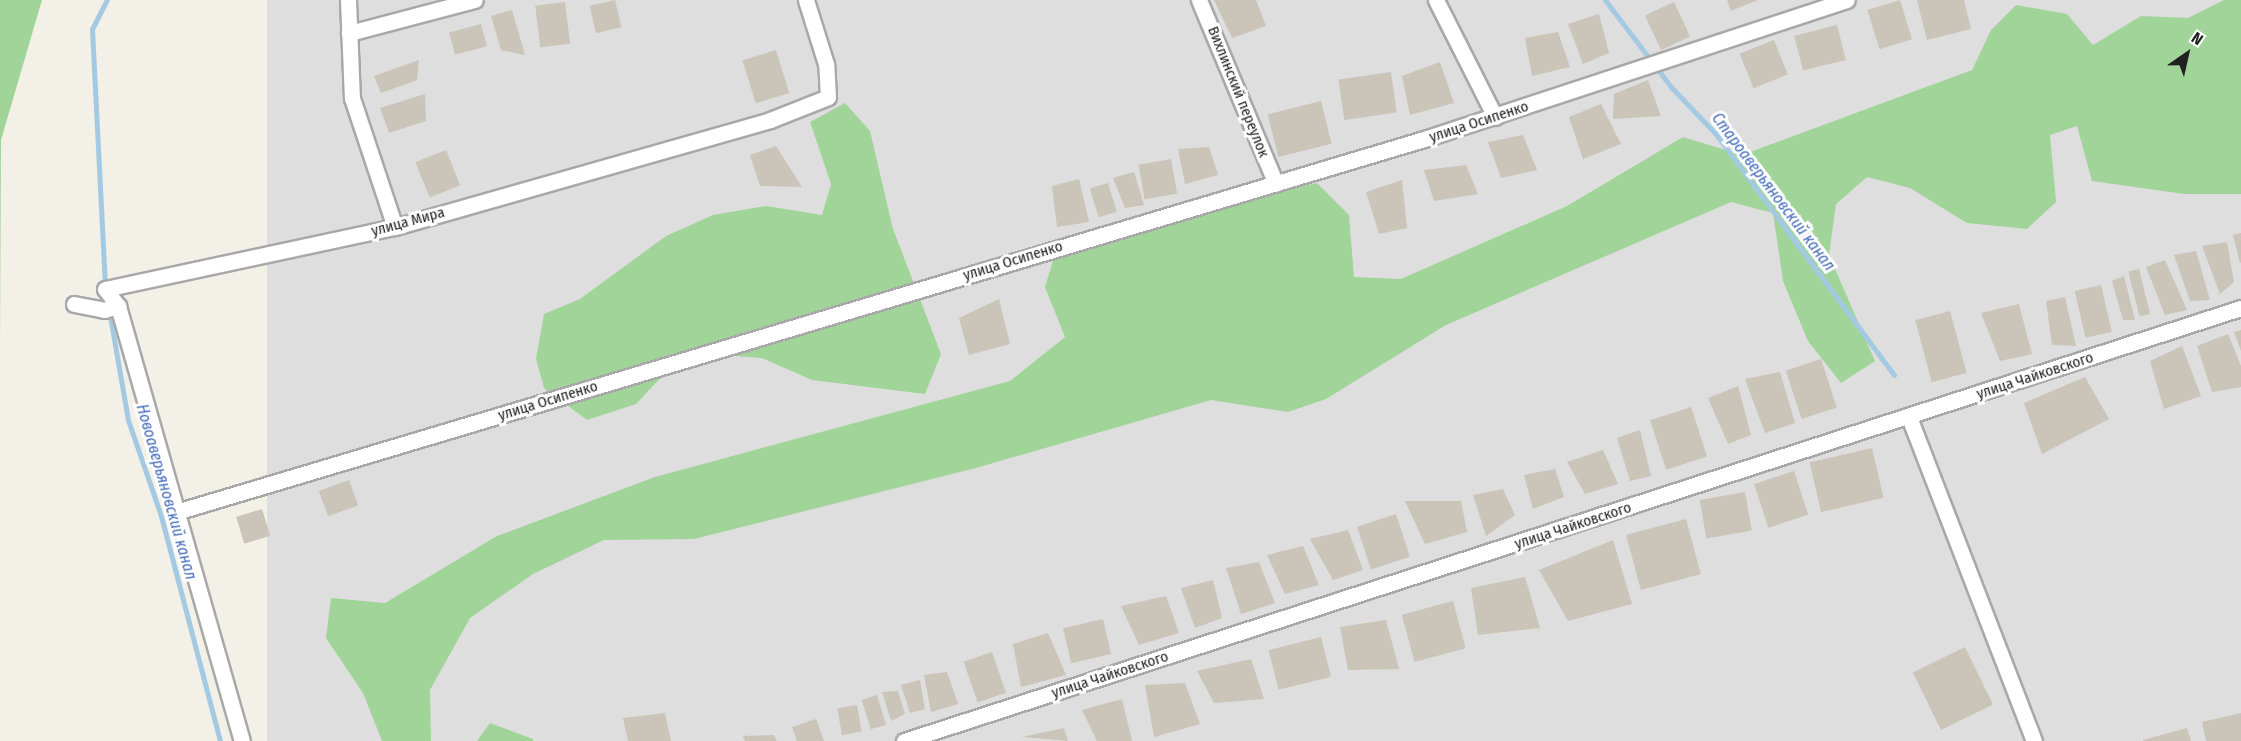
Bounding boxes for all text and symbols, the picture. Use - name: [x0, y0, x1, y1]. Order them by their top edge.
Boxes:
- street label: Вихлинский переулок: [1204, 24, 1272, 160]
- north arrow: [2157, 24, 2217, 84]
- text: N: [2188, 28, 2207, 49]
- street label: улица Осипенко: [1427, 98, 1531, 146]
- water label: Староаверьяновский канал: [1707, 109, 1839, 275]
- street label: улица Мира: [369, 204, 447, 240]
- street label: улица Осипенко: [961, 237, 1065, 285]
- street label: улица Чайковского: [1974, 349, 2096, 403]
- street label: улица Осипенко: [496, 377, 600, 425]
- water label: Новоаверьяновский канал: [132, 402, 200, 582]
- street label: улица Чайковского: [1512, 499, 1634, 553]
- street label: улица Чайковского: [1049, 648, 1171, 702]

